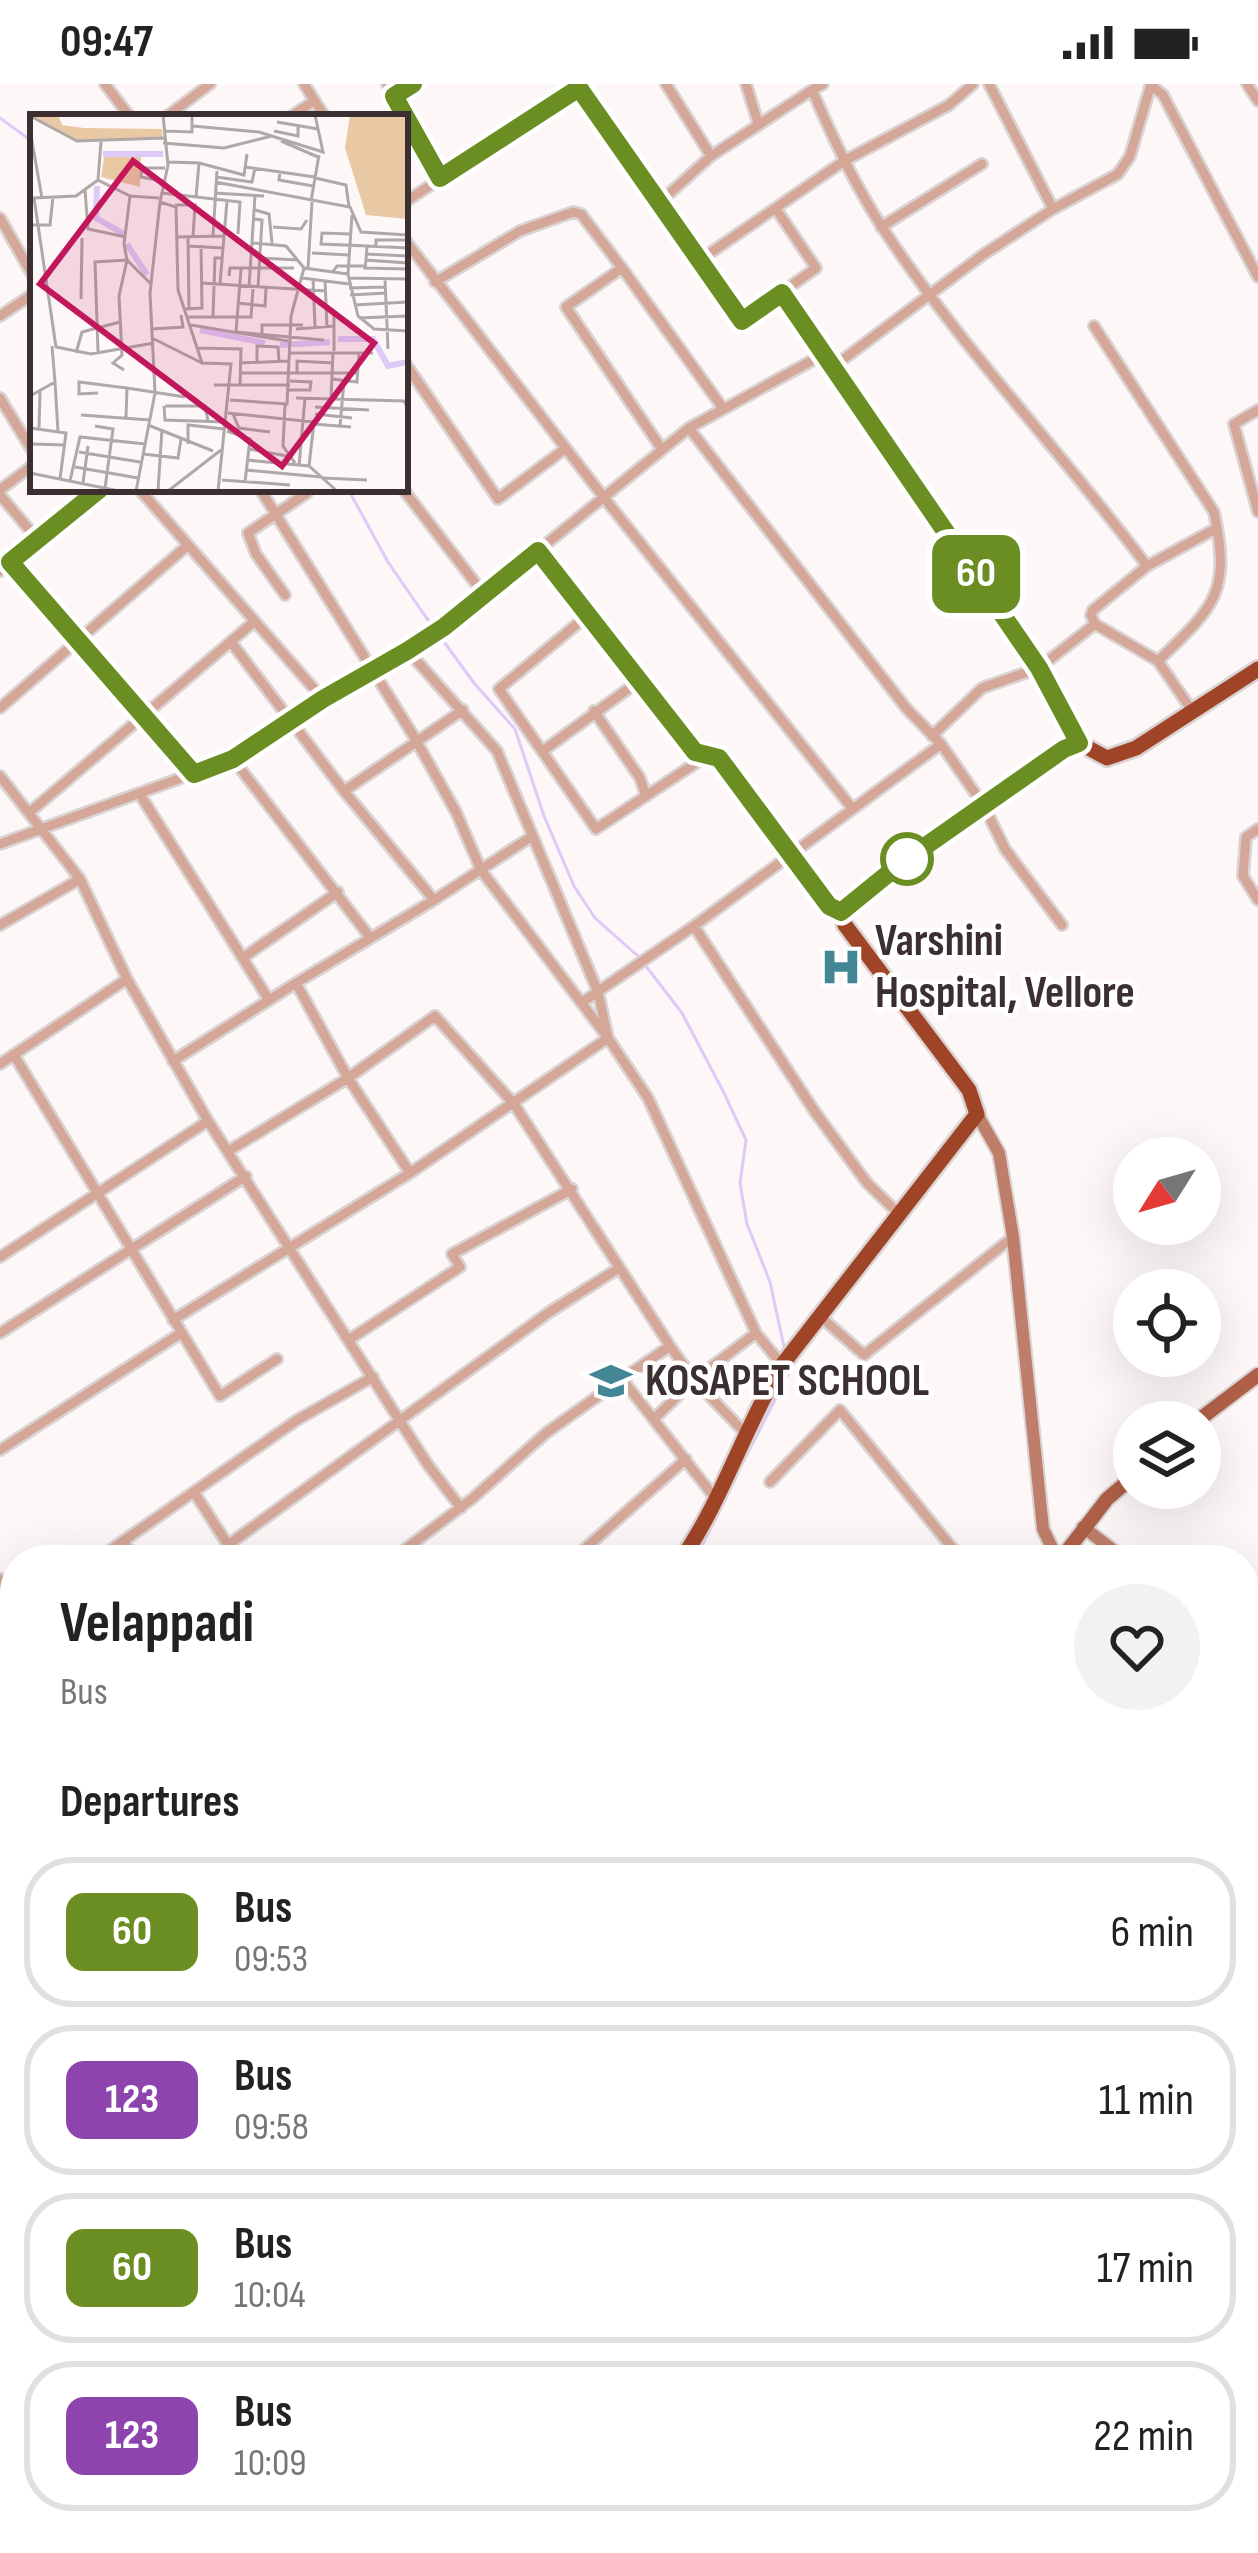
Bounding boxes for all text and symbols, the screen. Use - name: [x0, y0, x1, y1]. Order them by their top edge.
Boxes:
- text: 09:47: [60, 15, 153, 70]
- inset map: [30, 114, 408, 492]
- line badge: 60: [922, 535, 1030, 613]
- text: 60: [956, 548, 996, 599]
- unlabelled marker: [882, 834, 932, 884]
- place label: Varshini Hospital, Vellore: [875, 914, 1135, 1021]
- hospital icon: Varshini Hospital, Vellore: [818, 944, 864, 990]
- north arrow: [1113, 1137, 1221, 1245]
- map controls: [1113, 1137, 1221, 1509]
- button: locate: [1113, 1269, 1221, 1377]
- place label: KOSAPET SCHOOL: [645, 1354, 929, 1409]
- school or university icon: KOSAPET SCHOOL: [588, 1358, 634, 1404]
- button: layers: [1113, 1401, 1221, 1509]
- button: heart: [1074, 1584, 1200, 1710]
- text: Velappadi: [60, 1590, 254, 1658]
- text: Bus: [60, 1669, 108, 1716]
- text: Departures: [60, 1775, 239, 1830]
- text: Bus: [234, 1881, 292, 1936]
- text: 6 min: [1111, 1905, 1194, 1960]
- text: 60: [112, 1906, 152, 1957]
- text: 09:53: [234, 1936, 308, 1983]
- text: Bus: [234, 2049, 292, 2104]
- text: 11 min: [1099, 2073, 1194, 2128]
- text: 123: [105, 2074, 159, 2125]
- text: 09:58: [234, 2104, 309, 2151]
- text: Bus: [234, 2217, 292, 2272]
- text: 17 min: [1097, 2241, 1194, 2296]
- text: 60: [112, 2242, 152, 2293]
- text: 10:04: [234, 2272, 306, 2319]
- text: Bus: [234, 2385, 292, 2440]
- text: 22 min: [1093, 2409, 1194, 2464]
- text: 123: [105, 2410, 159, 2461]
- text: 10:09: [234, 2440, 307, 2487]

